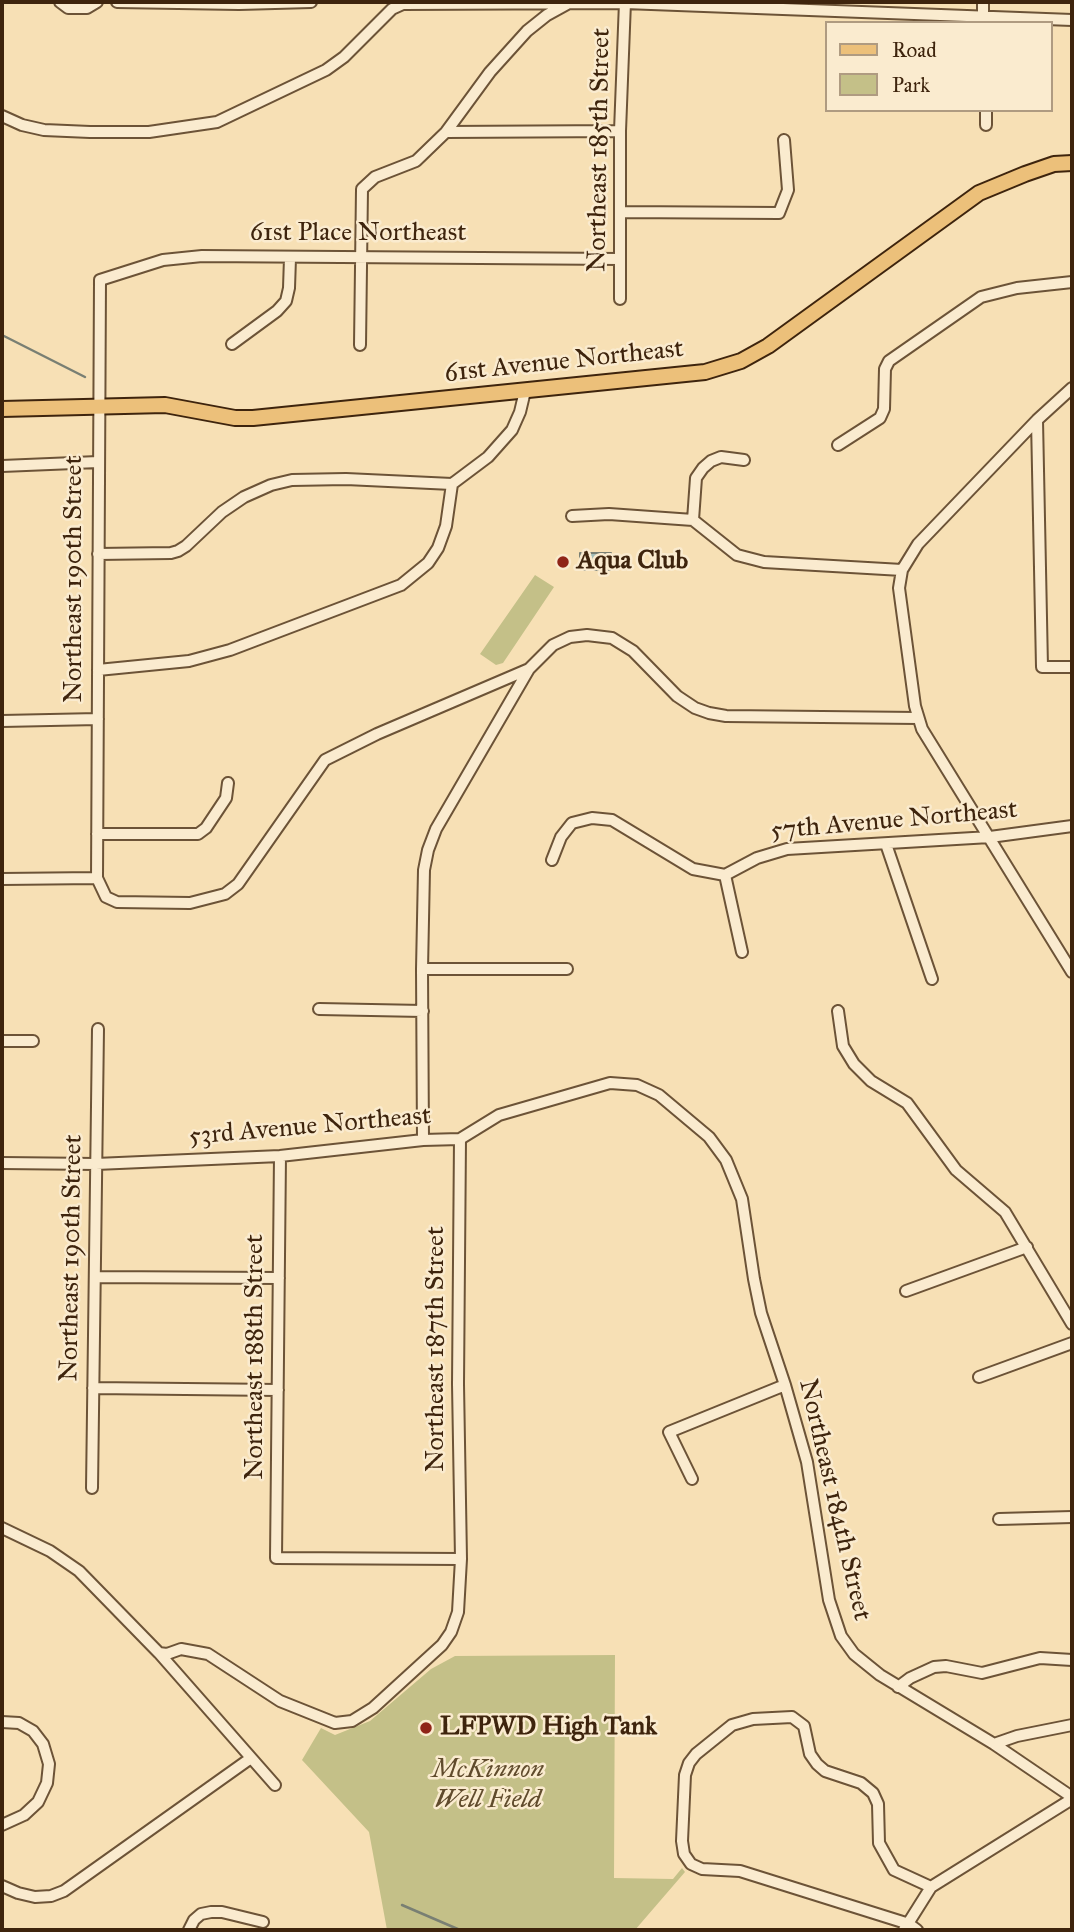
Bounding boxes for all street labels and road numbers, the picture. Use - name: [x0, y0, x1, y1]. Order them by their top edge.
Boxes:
- street label: Northeast 185th Street: [582, 28, 618, 272]
- street label: 61st Place Northeast: [250, 218, 466, 250]
- street label: 61st Avenue Northeast: [443, 334, 685, 390]
- street label: Northeast 190th Street: [59, 455, 91, 703]
- street label: 57th Avenue Northeast: [769, 795, 1019, 847]
- street label: 53rd Avenue Northeast: [188, 1101, 432, 1153]
- street label: Northeast 190th Street: [54, 1134, 90, 1382]
- street label: Northeast 187th Street: [421, 1226, 453, 1472]
- street label: Northeast 188th Street: [240, 1234, 272, 1480]
- street label: Northeast 184th Street: [791, 1376, 877, 1624]

